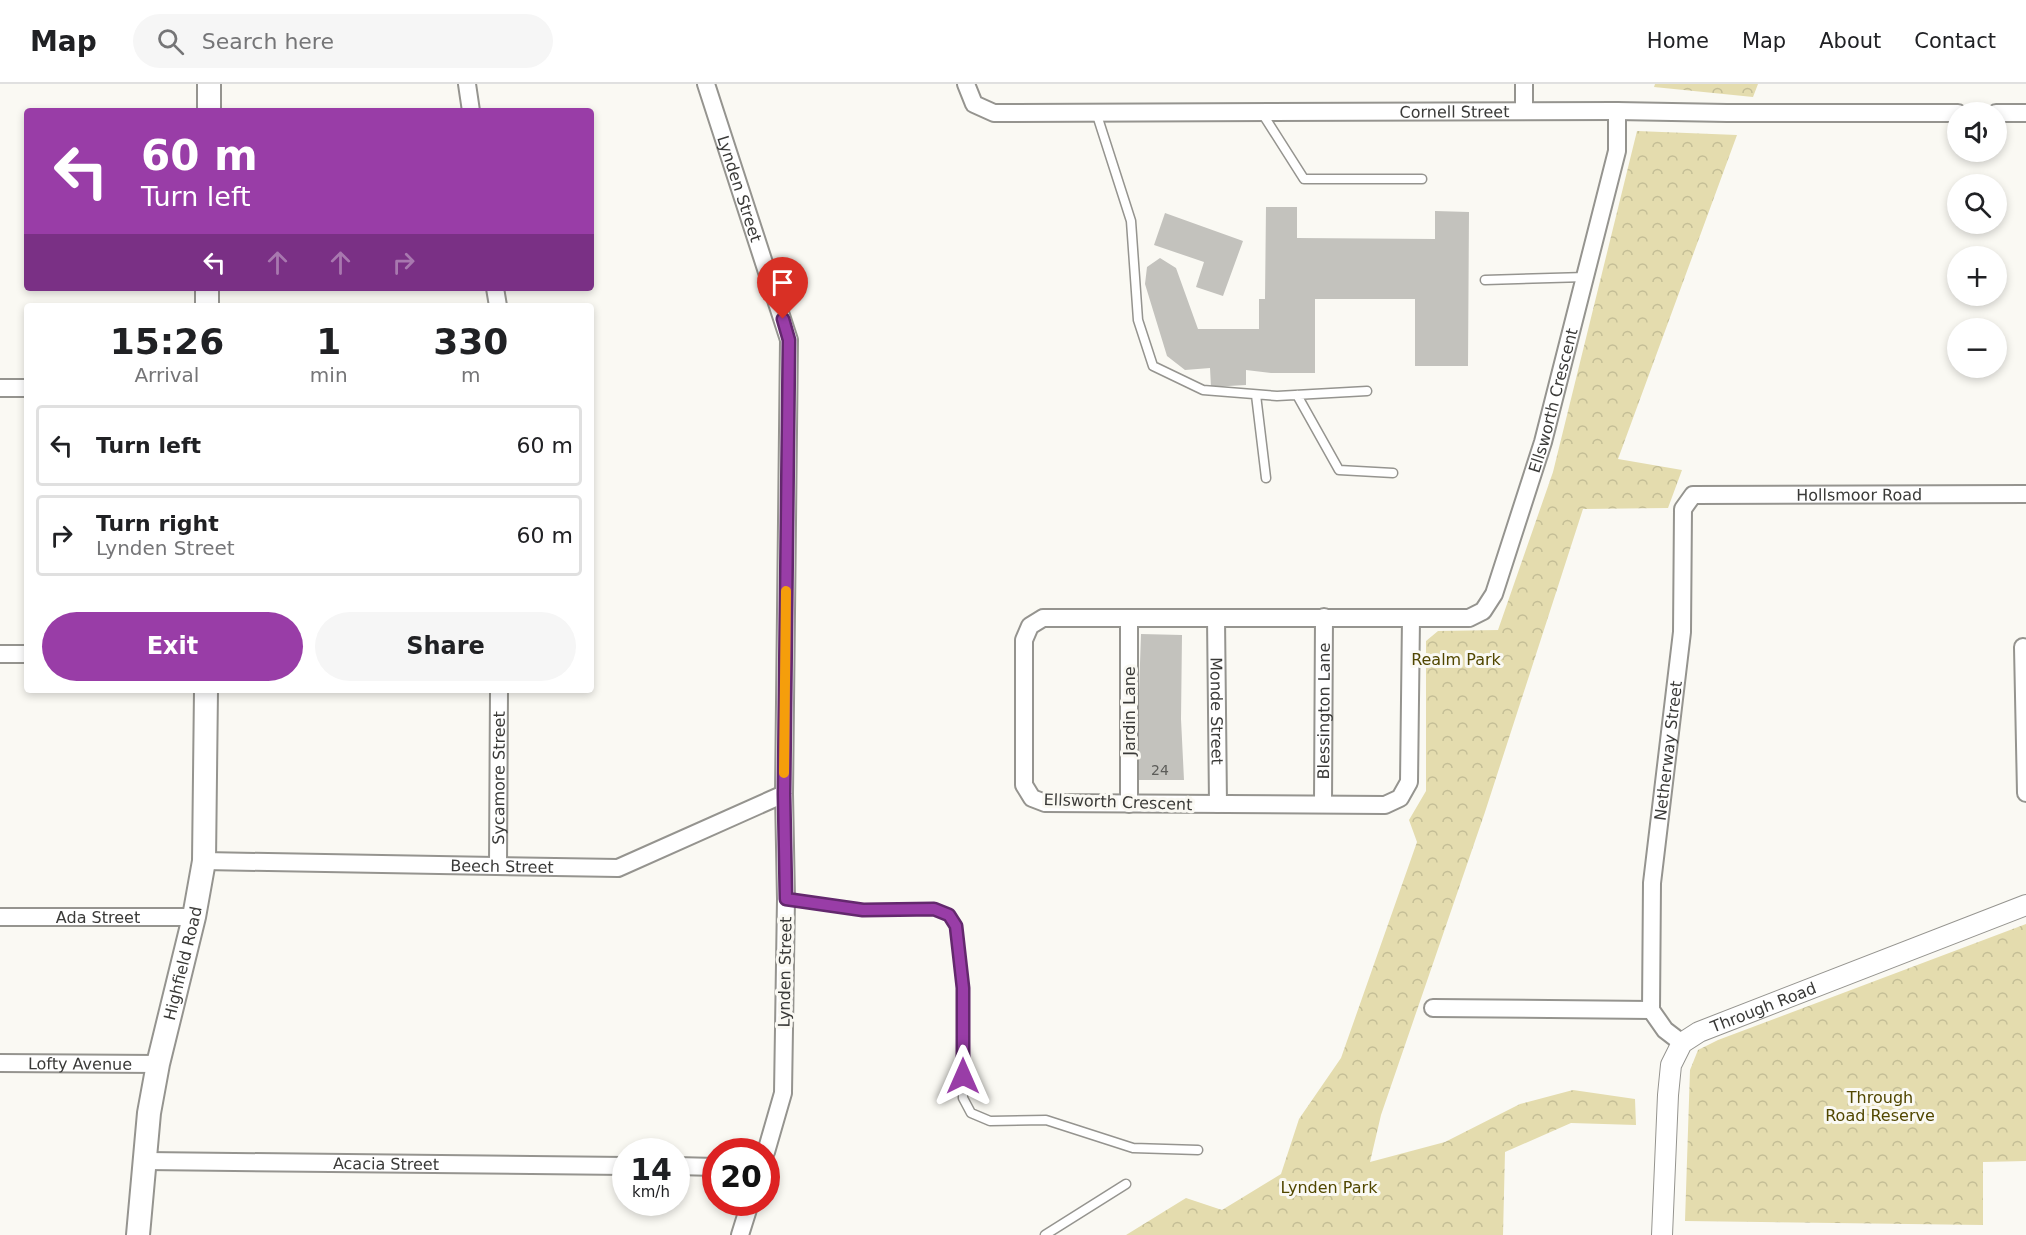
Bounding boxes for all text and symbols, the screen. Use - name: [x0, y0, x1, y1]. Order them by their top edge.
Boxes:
- search box: [133, 14, 553, 68]
- text: Map: [30, 25, 97, 58]
- icon: search: [154, 25, 187, 58]
- text: Search here: [202, 29, 334, 54]
- text: Home: [1647, 29, 1709, 53]
- text: Map: [1742, 29, 1786, 53]
- text: About: [1819, 29, 1881, 53]
- text: Contact: [1914, 29, 1996, 53]
- street label: Cornell Street: [1400, 102, 1510, 121]
- map controls: [1947, 102, 2007, 378]
- button: sound: [1947, 102, 2007, 162]
- text: 60 m: [141, 131, 258, 180]
- icon: left: [42, 132, 120, 210]
- street label: Lynden Street: [714, 133, 766, 244]
- button: search: [1947, 174, 2007, 234]
- text: Turn left: [141, 181, 251, 212]
- icon: left: [198, 246, 231, 279]
- icon: ahead: [261, 246, 294, 279]
- icon: ahead: [324, 246, 357, 279]
- icon: right: [387, 246, 420, 279]
- button: +: [1947, 246, 2007, 306]
- pin: [757, 257, 808, 319]
- icon: arrive: [766, 266, 799, 299]
- button: −: [1947, 318, 2007, 378]
- text: 15:26: [110, 321, 224, 362]
- text: 1: [316, 321, 341, 362]
- text: 330: [433, 321, 508, 362]
- street label: Ellsworth Crescent: [1524, 326, 1581, 475]
- text: Arrival: [134, 363, 199, 387]
- text: min: [310, 363, 348, 387]
- text: m: [461, 363, 481, 387]
- icon: left: [45, 429, 78, 462]
- text: Turn left: [96, 433, 201, 458]
- text: 60 m: [517, 433, 573, 458]
- street label: Hollsmoor Road: [1796, 485, 1922, 504]
- text: Turn right: [96, 511, 219, 536]
- icon: right: [45, 519, 78, 552]
- text: 60 m: [517, 523, 573, 548]
- text: Lynden Street: [96, 536, 235, 560]
- button: Exit: [42, 612, 303, 681]
- button: Share: [315, 612, 576, 681]
- street label: Blessington Lane: [1314, 643, 1333, 779]
- park label: Realm Park: [1411, 650, 1502, 669]
- street label: Monde Street: [1207, 657, 1227, 765]
- street label: Jardin Lane: [1120, 666, 1139, 757]
- street label: Netherway Street: [1650, 680, 1686, 822]
- street label: Sycamore Street: [489, 711, 508, 845]
- house number: 24: [1151, 762, 1169, 778]
- street label: Ellsworth Crescent: [1043, 790, 1193, 814]
- street label: Beech Street: [450, 856, 554, 876]
- street label: Highfield Road: [160, 905, 205, 1022]
- street label: Ada Street: [56, 908, 140, 927]
- street label: Lynden Street: [775, 916, 795, 1028]
- street label: Through Road: [1707, 978, 1819, 1036]
- position arrow: [931, 1044, 995, 1108]
- street label: Lofty Avenue: [28, 1054, 132, 1073]
- park label: Through Road Reserve: [1825, 1088, 1935, 1125]
- speed limit sign: 20: [702, 1138, 780, 1216]
- text: 14: [630, 1152, 672, 1187]
- street label: Acacia Street: [333, 1153, 439, 1174]
- park label: Lynden Park: [1281, 1178, 1378, 1197]
- text: km/h: [632, 1183, 670, 1201]

